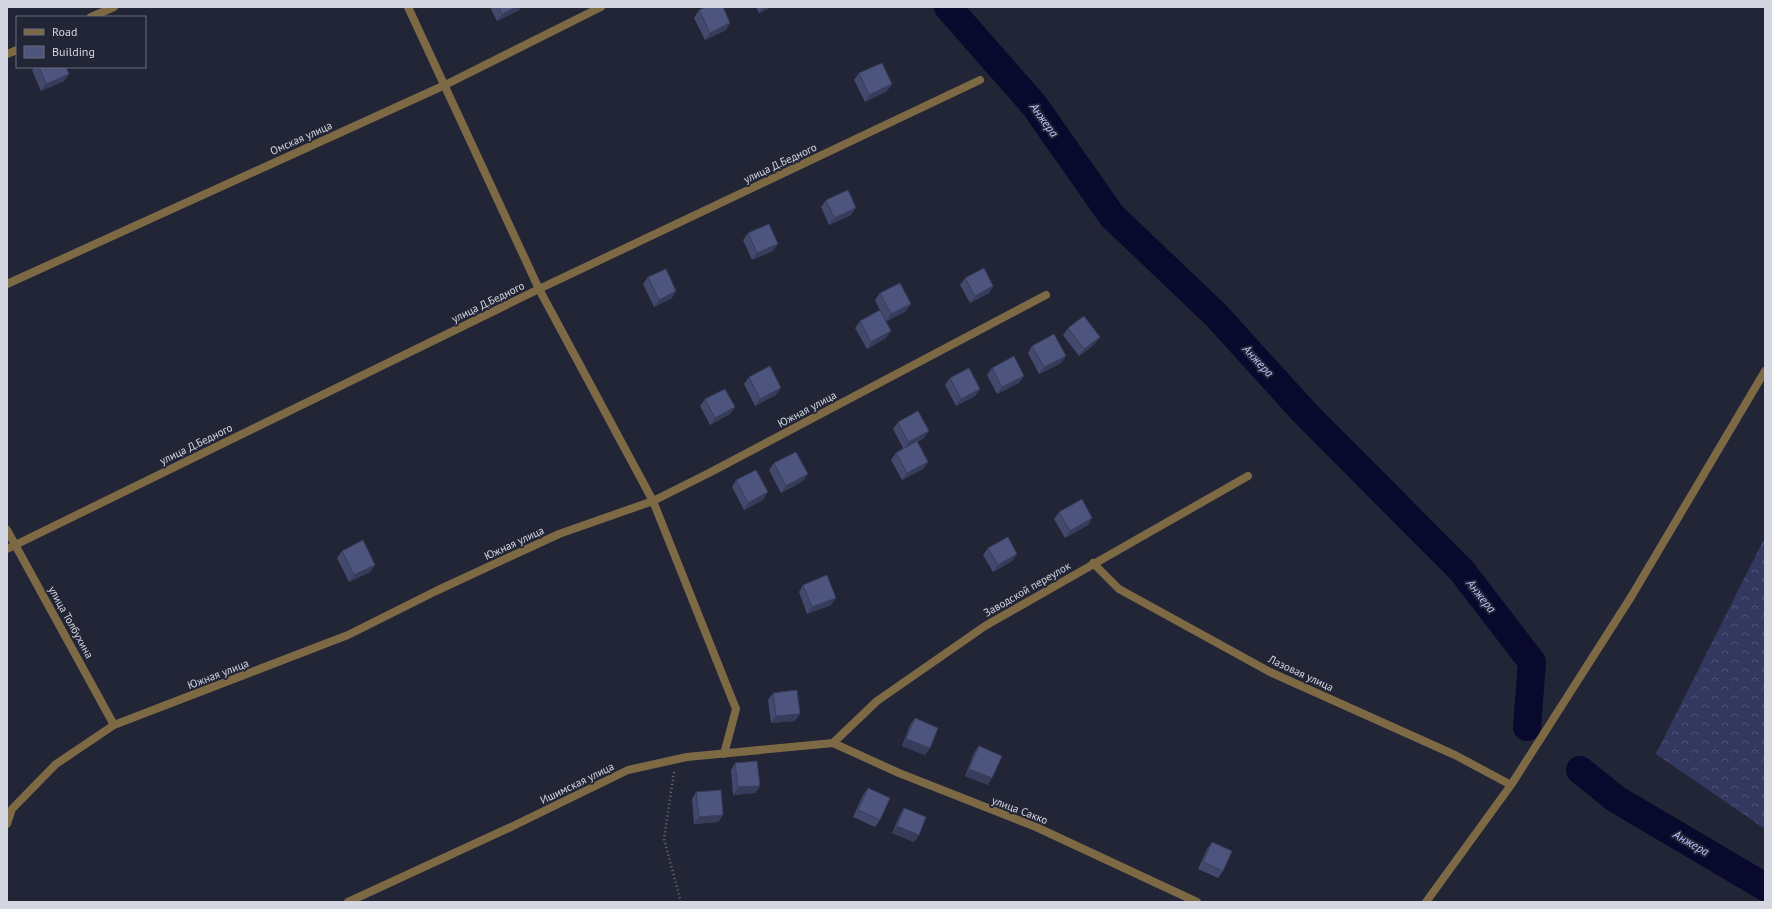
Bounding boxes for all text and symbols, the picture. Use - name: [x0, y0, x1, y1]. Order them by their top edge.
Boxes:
- legend: [16, 16, 146, 68]
- text: Road: [52, 24, 77, 39]
- text: Building: [52, 44, 95, 59]
- water label: Анжера: [1026, 99, 1062, 140]
- street label: Омская улица: [268, 118, 334, 158]
- street label: улица Д.Бедного: [741, 140, 819, 186]
- street label: улица Д.Бедного: [449, 278, 527, 326]
- water label: Анжера: [1239, 341, 1277, 380]
- street label: Южная улица: [775, 388, 839, 430]
- street label: улица Д.Бедного: [157, 420, 235, 468]
- street label: Южная улица: [482, 523, 546, 563]
- street label: Заводской переулок: [981, 558, 1074, 620]
- water label: Анжера: [1463, 575, 1499, 616]
- street label: улица Толбухина: [45, 583, 97, 661]
- street label: Лазовая улица: [1265, 651, 1336, 694]
- street label: Южная улица: [185, 656, 251, 692]
- street label: Ишимская улица: [538, 759, 616, 807]
- street label: улица Сакко: [990, 793, 1050, 827]
- water label: Анжера: [1670, 826, 1712, 859]

